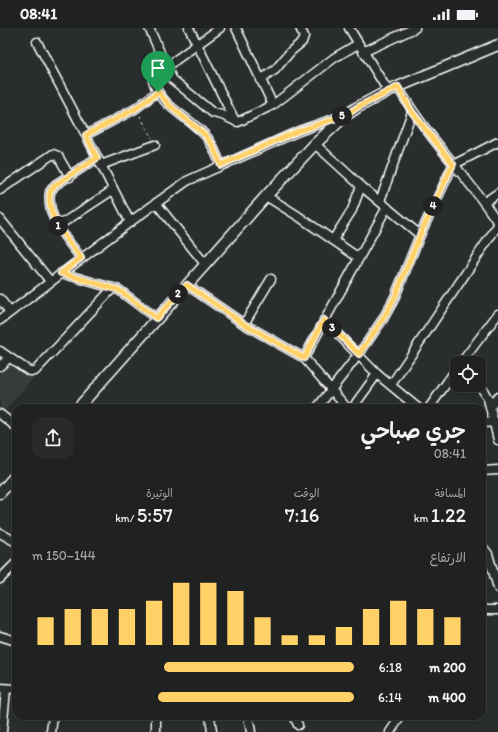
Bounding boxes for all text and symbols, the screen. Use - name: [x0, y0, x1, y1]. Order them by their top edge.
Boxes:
- text: 08:41: [20, 5, 57, 23]
- pin: [141, 51, 175, 92]
- icon: arrive: [147, 57, 169, 79]
- pin: 5: [332, 106, 352, 126]
- text: 5: [339, 109, 345, 122]
- pin: 4: [423, 196, 443, 216]
- text: 4: [430, 199, 436, 212]
- pin: 1: [48, 216, 68, 236]
- text: 1: [55, 219, 61, 232]
- pin: 2: [168, 284, 188, 304]
- text: 2: [175, 287, 181, 300]
- pin: 3: [322, 318, 342, 338]
- text: 3: [329, 321, 335, 334]
- map controls: [450, 356, 486, 392]
- button: locate: [450, 356, 486, 392]
- button: share: [32, 417, 74, 459]
- text: جري صباحي: [360, 417, 466, 444]
- text: 08:41: [434, 446, 466, 461]
- text: الوتيرة: [146, 487, 173, 500]
- text: الوقت: [294, 487, 319, 500]
- text: المسافة: [435, 487, 466, 500]
- text: 5:57: [137, 503, 173, 527]
- text: 7:16: [285, 503, 319, 527]
- text: 1.22: [431, 503, 466, 527]
- text: /km: [115, 512, 137, 525]
- text: km: [414, 512, 431, 525]
- text: 144–150 m: [32, 548, 96, 563]
- text: الارتفاع: [430, 550, 466, 565]
- text: 6:18: [379, 660, 402, 675]
- text: 200 m: [429, 660, 466, 675]
- text: 6:14: [378, 690, 402, 705]
- text: 400 m: [428, 690, 466, 705]

